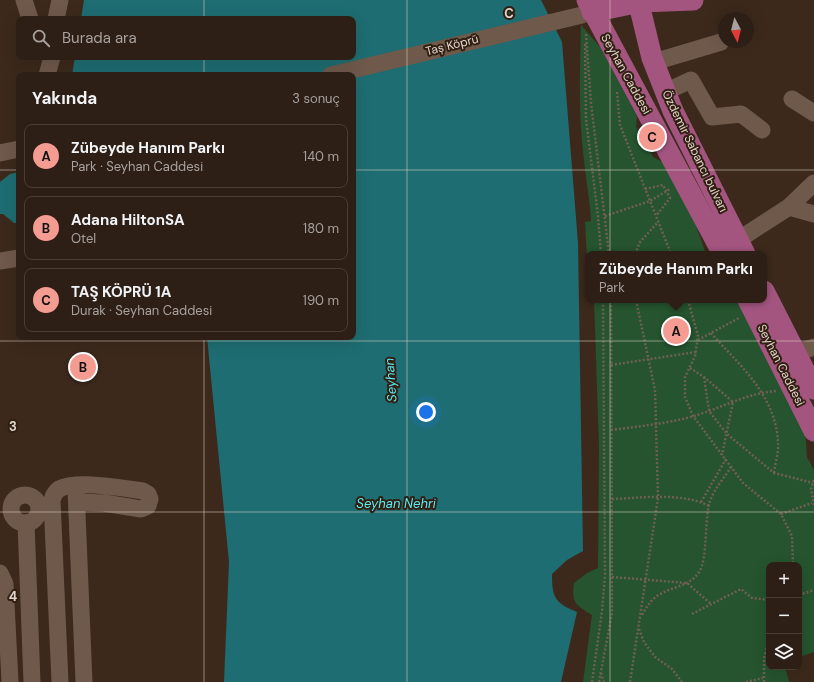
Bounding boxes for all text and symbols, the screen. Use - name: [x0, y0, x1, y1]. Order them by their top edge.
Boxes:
- text: C: [504, 5, 514, 22]
- north arrow: [718, 12, 754, 48]
- search box: [16, 16, 356, 60]
- icon: search: [30, 27, 52, 49]
- text: Burada ara: [62, 28, 137, 48]
- street label: Taș Köprü: [424, 31, 480, 59]
- street label: Seyhan Caddesi: [597, 31, 655, 117]
- text: Yakında: [32, 87, 97, 109]
- street label: Özdemir Sabancı bulvarı: [658, 87, 732, 215]
- text: 3 sonuç: [292, 90, 340, 107]
- pin: C: [639, 122, 665, 152]
- text: Zübeyde Hanım Parkı: [71, 138, 225, 158]
- text: A: [41, 148, 51, 165]
- text: 140 m: [303, 148, 339, 165]
- text: Park · Seyhan Caddesi: [71, 158, 203, 175]
- text: Adana HiltonSA: [71, 210, 185, 230]
- text: B: [42, 220, 50, 237]
- text: 180 m: [303, 220, 339, 237]
- text: Otel: [71, 230, 96, 247]
- popup: [585, 251, 767, 303]
- text: Zübeyde Hanım Parkı: [599, 259, 753, 279]
- text: Park: [599, 279, 625, 296]
- text: TAŞ KÖPRÜ 1A: [71, 282, 171, 302]
- text: C: [41, 292, 51, 309]
- text: 190 m: [303, 292, 339, 309]
- text: Durak · Seyhan Caddesi: [71, 302, 212, 319]
- pin: A: [663, 316, 689, 346]
- street label: Seyhan Caddesi: [754, 322, 808, 408]
- pin: B: [70, 352, 96, 382]
- water label: Seyhan: [380, 357, 401, 403]
- your location: [416, 402, 436, 422]
- text: 3: [9, 418, 17, 435]
- water label: Seyhan Nehri: [356, 495, 436, 512]
- map controls: [766, 562, 802, 670]
- button: +: [766, 562, 802, 598]
- text: 4: [9, 588, 17, 605]
- button: −: [766, 598, 802, 634]
- button: layers: [766, 634, 802, 670]

